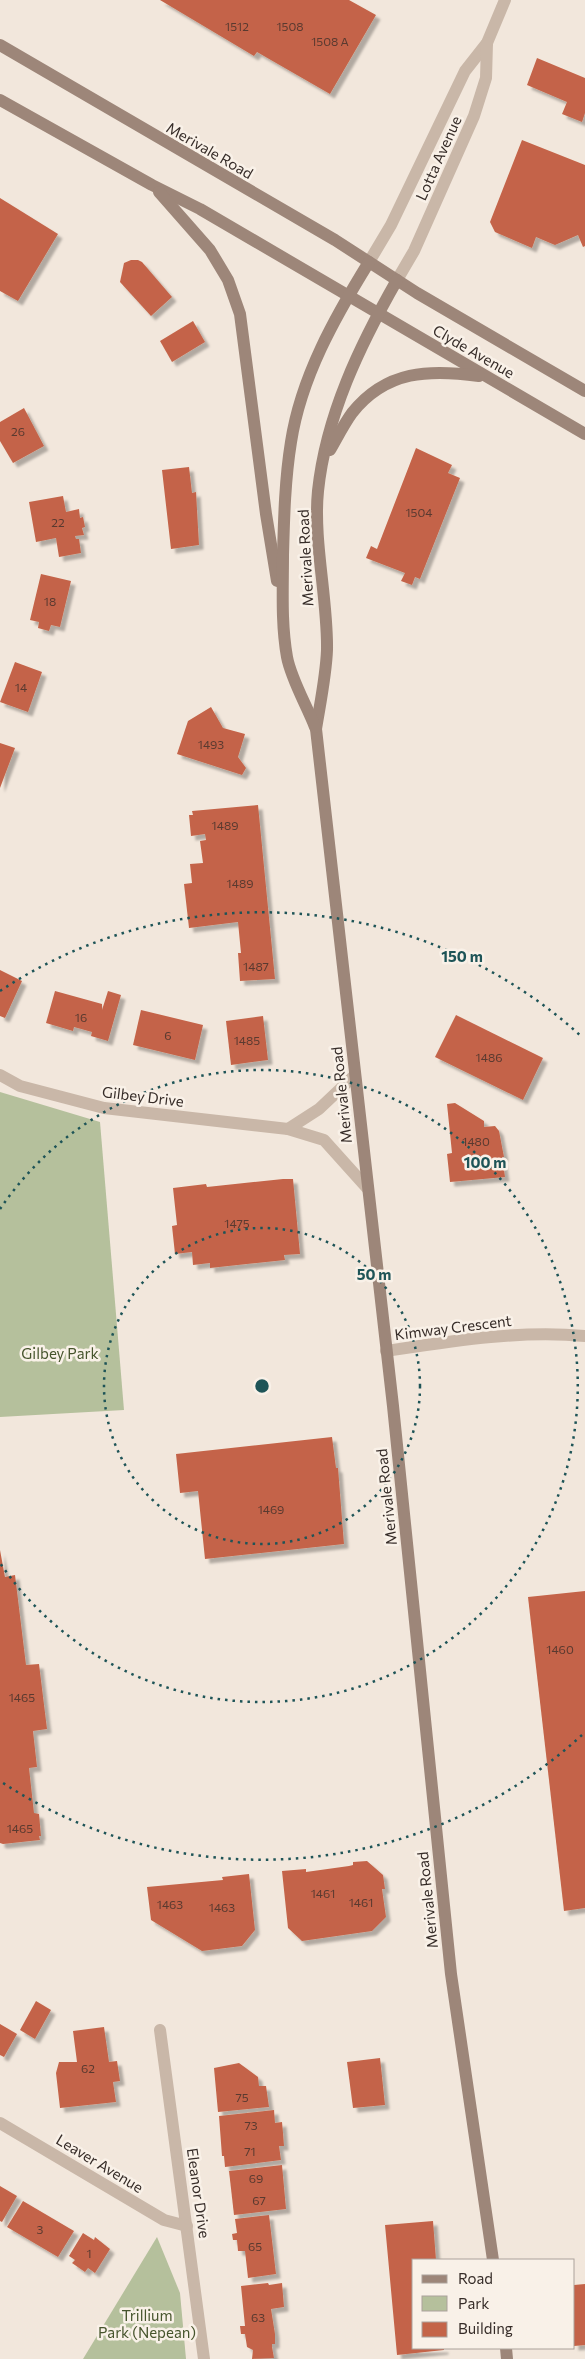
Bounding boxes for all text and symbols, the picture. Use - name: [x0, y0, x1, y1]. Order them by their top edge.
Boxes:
- house number: 1512: [225, 19, 249, 33]
- house number: 1508: [276, 19, 304, 33]
- house number: 1508 A: [311, 34, 349, 48]
- street label: Lotta Avenue: [411, 113, 465, 203]
- street label: Merivale Road: [163, 118, 257, 182]
- street label: Clyde Avenue: [430, 320, 518, 382]
- house number: 26: [11, 424, 25, 438]
- house number: 1504: [405, 505, 433, 519]
- street label: Merivale Road: [293, 509, 317, 607]
- house number: 22: [51, 515, 65, 529]
- house number: 18: [44, 594, 56, 608]
- house number: 14: [15, 680, 27, 694]
- house number: 1493: [198, 737, 224, 751]
- house number: 1489: [212, 818, 238, 832]
- house number: 1489: [227, 876, 253, 890]
- text: 150 m: [441, 947, 483, 965]
- house number: 1487: [243, 959, 269, 973]
- house number: 16: [75, 1010, 87, 1024]
- house number: 6: [164, 1028, 172, 1042]
- house number: 1485: [234, 1033, 260, 1047]
- street label: Merivale Road: [327, 1046, 355, 1144]
- house number: 1486: [476, 1050, 502, 1064]
- street label: Gilbey Drive: [101, 1082, 185, 1110]
- house number: 1480: [462, 1134, 490, 1148]
- text: 100 m: [464, 1153, 506, 1171]
- house number: 1475: [224, 1216, 250, 1230]
- text: 50 m: [357, 1265, 391, 1283]
- street label: Kimway Crescent: [393, 1311, 513, 1343]
- park label: Gilbey Park: [21, 1344, 99, 1362]
- centre of rings: [253, 1377, 271, 1395]
- street label: Merivale Road: [372, 1448, 400, 1546]
- house number: 1469: [258, 1502, 284, 1516]
- house number: 1460: [546, 1642, 574, 1656]
- house number: 1465: [9, 1690, 35, 1704]
- house number: 1465: [7, 1821, 33, 1835]
- street label: Merivale Road: [413, 1851, 441, 1949]
- house number: 1461: [311, 1886, 335, 1900]
- house number: 1461: [349, 1895, 373, 1909]
- house number: 1463: [157, 1897, 183, 1911]
- house number: 1463: [209, 1900, 235, 1914]
- house number: 62: [81, 2061, 95, 2075]
- house number: 75: [235, 2090, 249, 2104]
- house number: 73: [244, 2118, 258, 2132]
- street label: Leaver Avenue: [53, 2130, 147, 2196]
- house number: 71: [244, 2144, 256, 2158]
- street label: Eleanor Drive: [184, 2147, 214, 2239]
- house number: 69: [249, 2171, 263, 2185]
- house number: 67: [252, 2193, 266, 2207]
- house number: 3: [37, 2222, 44, 2236]
- house number: 65: [248, 2239, 262, 2253]
- house number: 1: [86, 2246, 92, 2260]
- legend: [412, 2259, 575, 2349]
- text: Road: [458, 2269, 493, 2287]
- text: Park: [458, 2294, 489, 2312]
- park label: Trillium Park (Nepean): [98, 2306, 196, 2341]
- house number: 63: [251, 2310, 265, 2324]
- text: Building: [458, 2319, 513, 2337]

